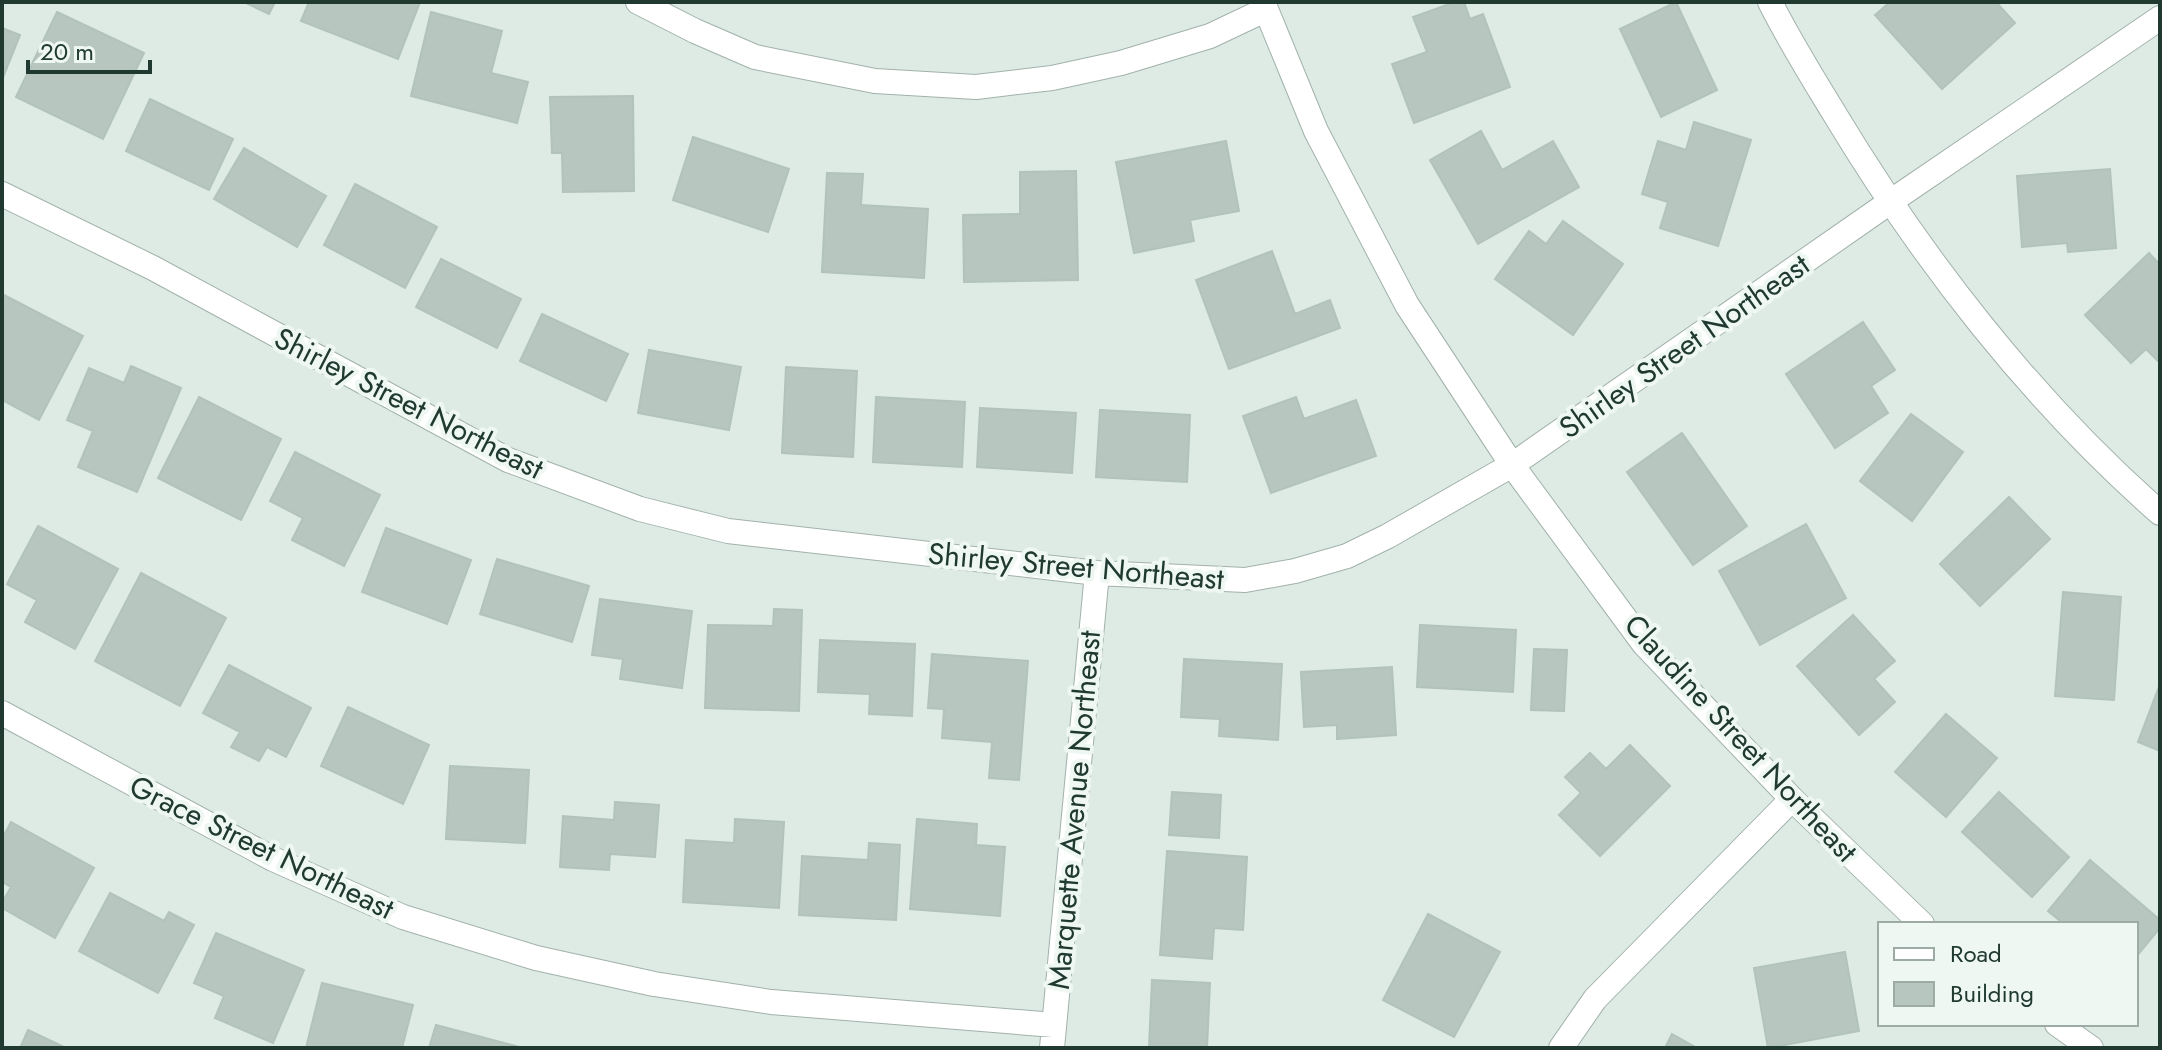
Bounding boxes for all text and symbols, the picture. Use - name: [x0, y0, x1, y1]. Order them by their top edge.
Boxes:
- scale bar: [28, 24, 150, 74]
- text: 20 m: [40, 34, 94, 69]
- street label: Shirley Street Northeast: [1550, 243, 1819, 449]
- street label: Shirley Street Northeast: [267, 316, 552, 490]
- street label: Shirley Street Northeast: [926, 532, 1227, 600]
- street label: Claudine Street Northeast: [1614, 604, 1868, 872]
- street label: Marquette Avenue Northeast: [1037, 628, 1111, 991]
- street label: Grace Street Northeast: [123, 764, 402, 930]
- legend: [1878, 922, 2138, 1026]
- text: Road: [1950, 936, 2002, 971]
- text: Building: [1950, 976, 2034, 1011]

